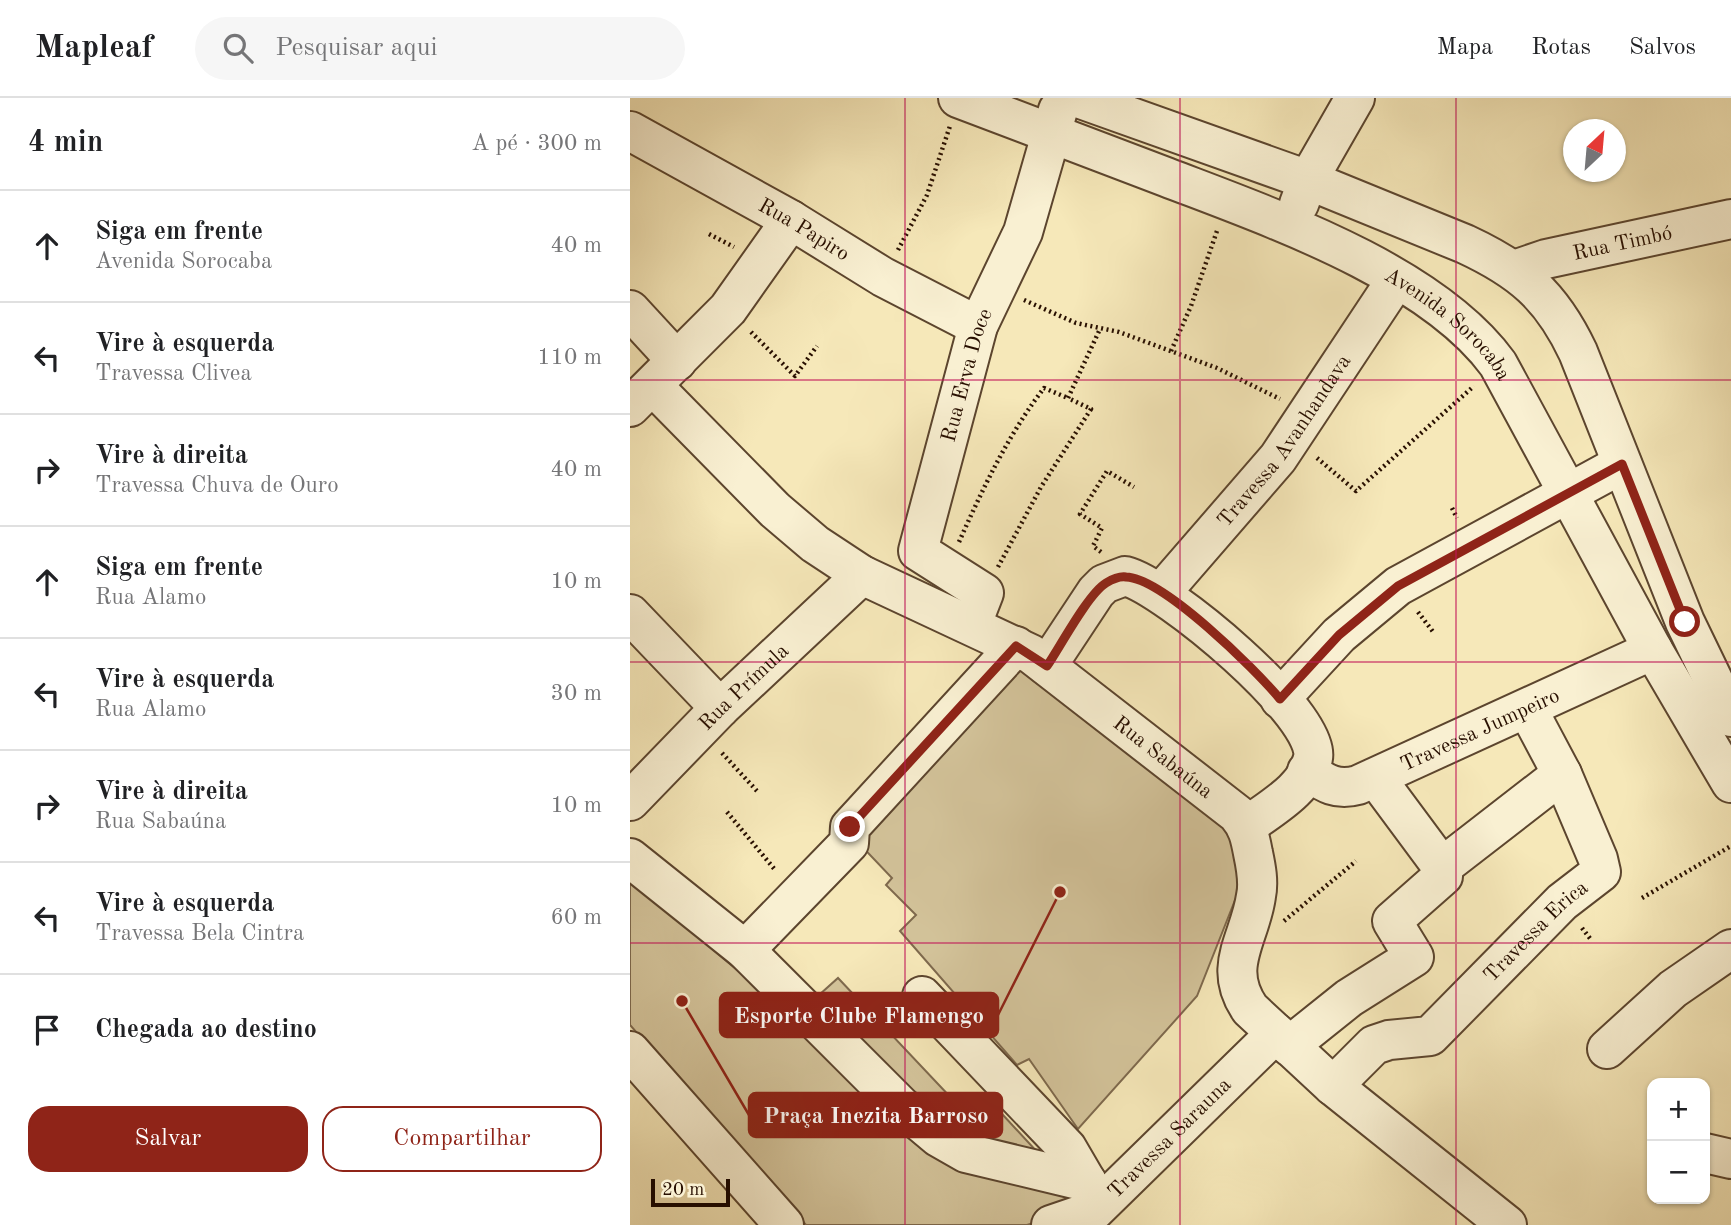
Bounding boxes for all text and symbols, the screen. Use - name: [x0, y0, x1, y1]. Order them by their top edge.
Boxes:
- search box: [195, 17, 685, 80]
- icon: search: [219, 29, 257, 67]
- text: Mapleaf: [35, 32, 153, 65]
- text: Pesquisar aqui: [275, 35, 438, 61]
- text: Mapa: [1437, 36, 1493, 60]
- text: Rotas: [1531, 36, 1591, 60]
- text: Salvos: [1629, 36, 1696, 60]
- north arrow: [1563, 119, 1626, 182]
- text: 4 min: [28, 128, 103, 158]
- text: A pé · 300 m: [471, 132, 602, 155]
- street label: Rua Papiro: [755, 195, 853, 265]
- text: Siga em frente: [95, 219, 263, 245]
- street label: Rua Timbó: [1571, 223, 1674, 265]
- icon: ahead: [28, 227, 66, 265]
- text: 40 m: [551, 234, 602, 257]
- text: Avenida Sorocaba: [95, 250, 272, 273]
- street label: Avenida Sorocaba: [1381, 265, 1514, 384]
- street label: Rua Erva Doce: [939, 305, 997, 444]
- text: Vire à esquerda: [95, 331, 275, 357]
- icon: left: [28, 339, 66, 377]
- text: 110 m: [537, 346, 602, 369]
- street label: Travessa Avanhandava: [1214, 351, 1355, 532]
- text: Travessa Clivea: [95, 362, 252, 385]
- text: Vire à direita: [95, 443, 248, 469]
- icon: right: [28, 451, 66, 489]
- text: 40 m: [551, 458, 602, 481]
- text: Travessa Chuva de Ouro: [95, 474, 339, 497]
- text: Siga em frente: [95, 555, 263, 581]
- icon: ahead: [28, 563, 66, 601]
- text: 10 m: [551, 570, 602, 593]
- text: Rua Alamo: [95, 586, 206, 609]
- route start: [1669, 606, 1700, 637]
- street label: Rua Prímula: [695, 641, 793, 735]
- text: Vire à esquerda: [95, 667, 275, 693]
- icon: left: [28, 675, 66, 713]
- text: 30 m: [551, 682, 602, 705]
- street label: Travessa Jumpeiro: [1398, 685, 1563, 776]
- text: Rua Alamo: [95, 698, 206, 721]
- street label: Rua Sabaúna: [1109, 713, 1216, 803]
- text: Vire à direita: [95, 779, 248, 805]
- icon: right: [28, 787, 66, 825]
- text: 10 m: [551, 794, 602, 817]
- text: Rua Sabaúna: [95, 810, 226, 833]
- route end: [834, 811, 865, 842]
- street label: Travessa Erica: [1480, 877, 1592, 987]
- text: Vire à esquerda: [95, 891, 275, 917]
- icon: left: [28, 899, 66, 937]
- text: 60 m: [551, 906, 602, 929]
- text: Travessa Bela Cintra: [95, 922, 304, 945]
- callout: Esporte Clube Flamengo: [720, 993, 998, 1037]
- text: Esporte Clube Flamengo: [734, 1005, 984, 1028]
- icon: arrive: [28, 1011, 66, 1049]
- text: Chegada ao destino: [95, 1017, 317, 1043]
- street label: Travessa Sarauna: [1104, 1074, 1236, 1203]
- map controls: [1647, 1078, 1710, 1204]
- button: +: [1647, 1078, 1710, 1141]
- callout: Praça Inezita Barroso: [749, 1093, 1002, 1137]
- text: Praça Inezita Barroso: [763, 1105, 989, 1128]
- button: Salvar: [28, 1106, 308, 1172]
- button: Compartilhar: [322, 1106, 602, 1172]
- button: −: [1647, 1141, 1710, 1204]
- scale bar: [651, 1176, 730, 1208]
- text: 20 m: [662, 1181, 704, 1200]

